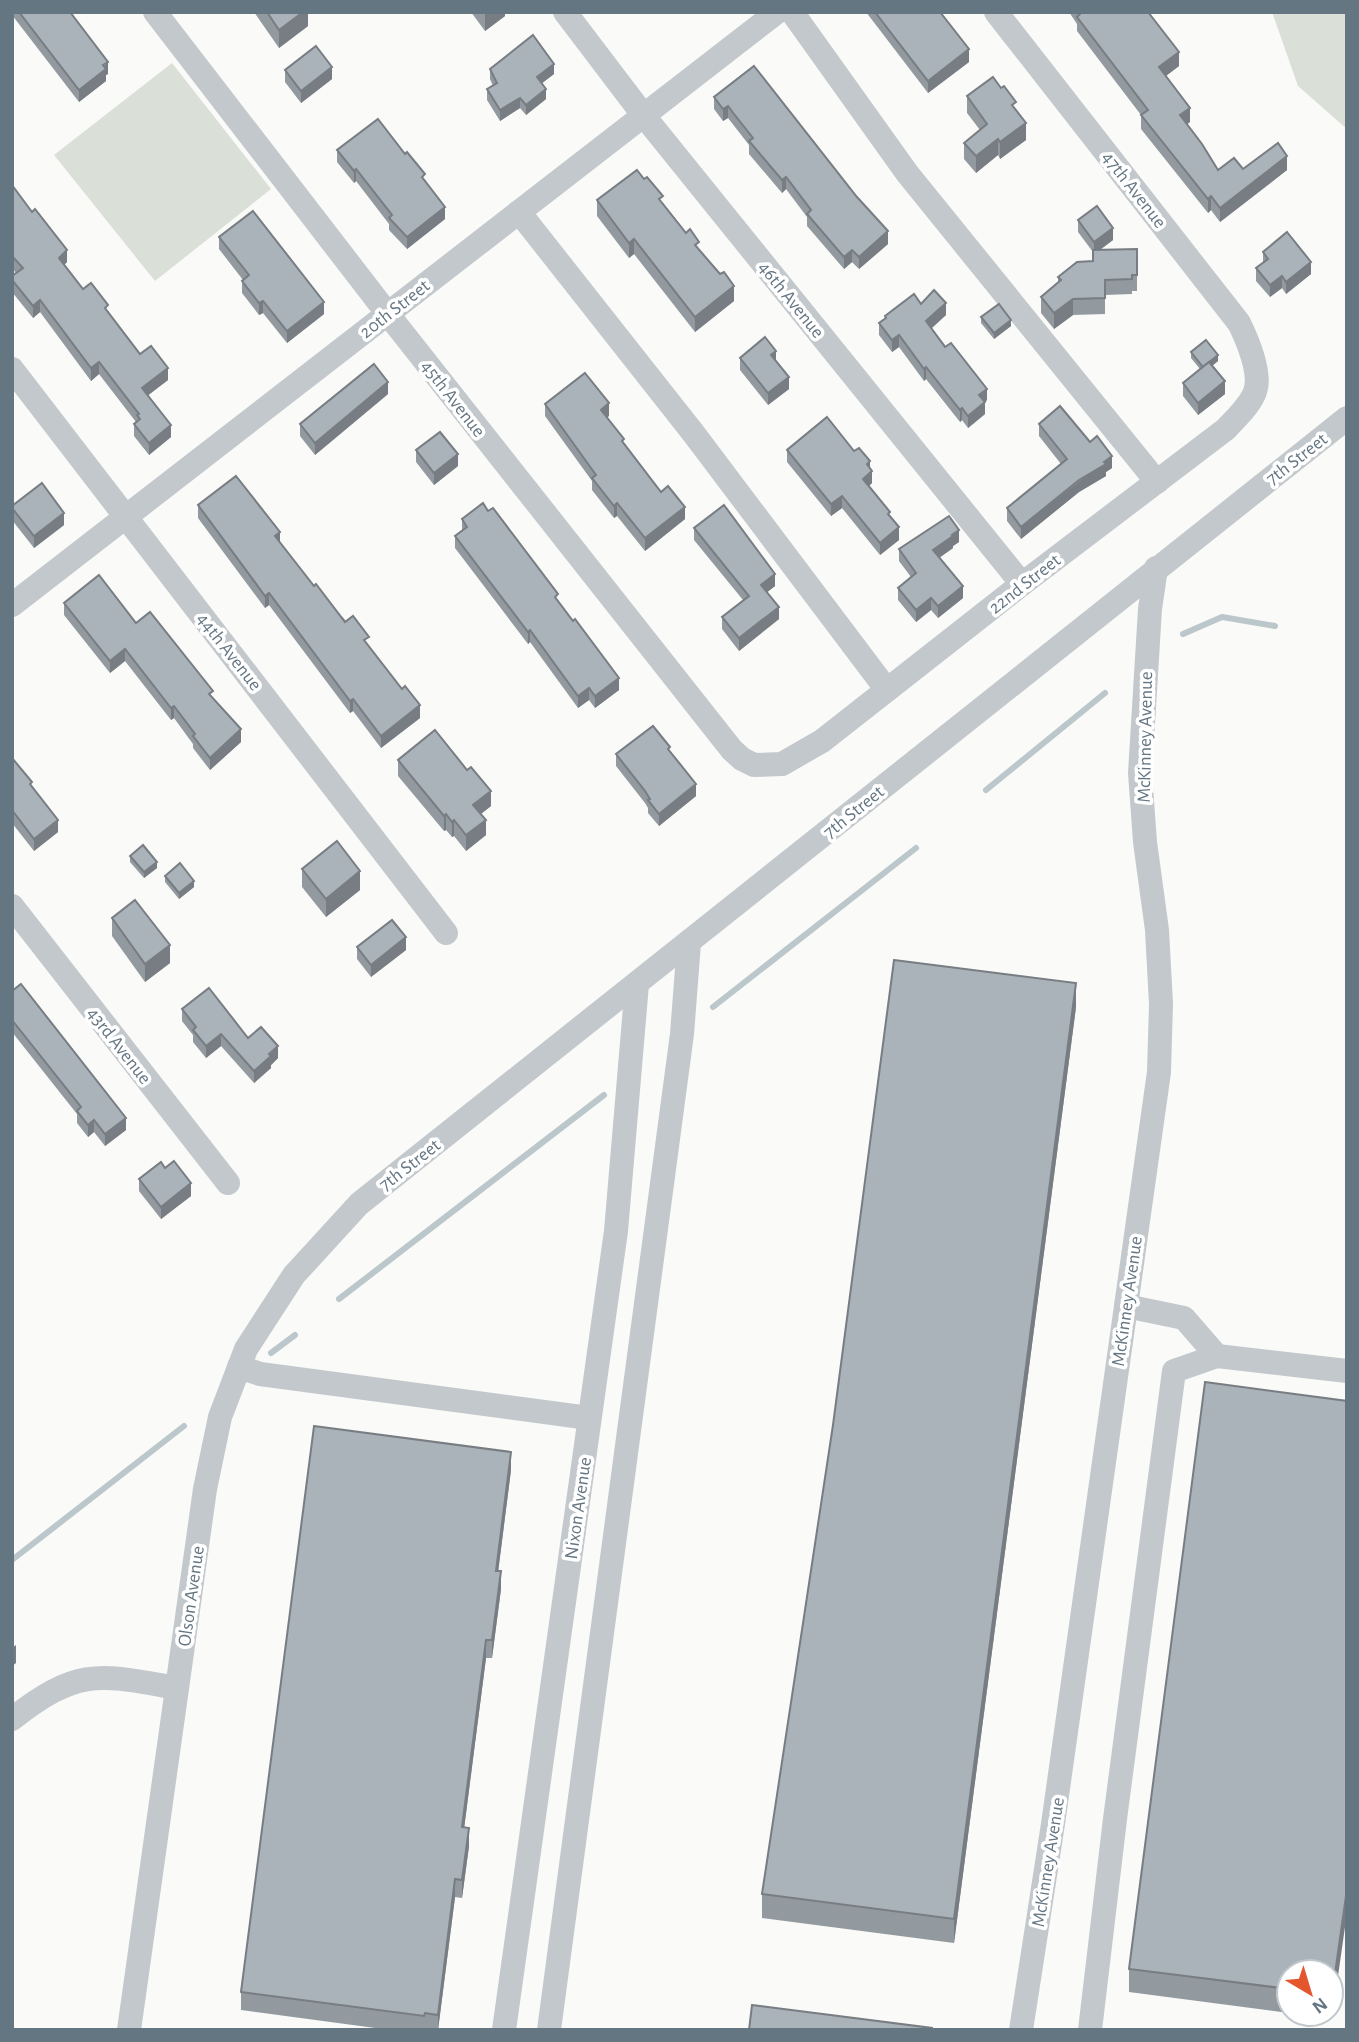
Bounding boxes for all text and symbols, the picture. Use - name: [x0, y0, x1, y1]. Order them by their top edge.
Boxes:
- street label: 47th Avenue: [1098, 148, 1169, 232]
- street label: 46th Avenue: [754, 258, 827, 342]
- street label: 20th Street: [357, 276, 433, 342]
- street label: 45th Avenue: [417, 357, 488, 441]
- street label: 7th Street: [1263, 430, 1331, 489]
- street label: 22nd Street: [986, 551, 1064, 618]
- street label: 44th Avenue: [193, 610, 265, 694]
- street label: McKinney Avenue: [1135, 671, 1156, 803]
- street label: 7th Street: [820, 782, 888, 842]
- street label: 43rd Avenue: [83, 1004, 154, 1088]
- street label: 7th Street: [376, 1136, 444, 1195]
- street label: McKinney Avenue: [1109, 1235, 1146, 1367]
- street label: Nixon Avenue: [562, 1456, 595, 1561]
- street label: Olson Avenue: [175, 1545, 208, 1648]
- street label: McKinney Avenue: [1029, 1796, 1068, 1928]
- north arrow: [1275, 1958, 1345, 2028]
- text: N: [1308, 1994, 1331, 2017]

